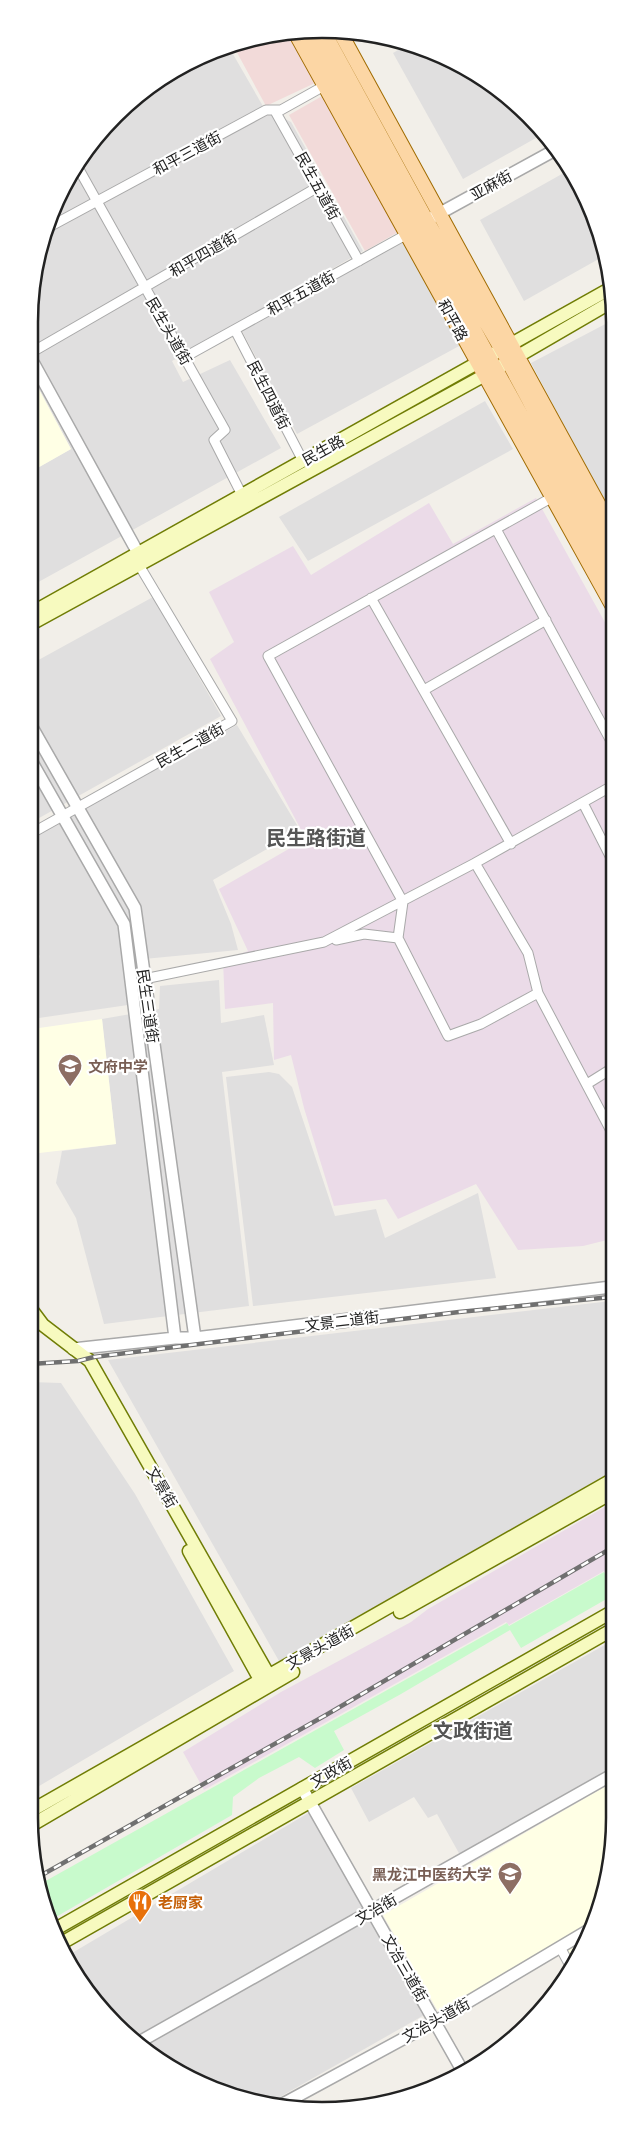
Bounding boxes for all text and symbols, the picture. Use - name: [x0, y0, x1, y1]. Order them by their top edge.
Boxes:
- street label: 和平三道街: [149, 127, 225, 179]
- street label: 民生五道街: [292, 149, 344, 223]
- street label: 亚麻街: [467, 166, 515, 204]
- street label: 和平四道街: [166, 227, 240, 281]
- street label: 和平五道街: [264, 267, 338, 319]
- street label: 民生头道街: [142, 294, 196, 368]
- street label: 和平路: [434, 296, 472, 344]
- street label: 民生四道街: [244, 357, 294, 433]
- street label: 民生路: [299, 431, 347, 469]
- street label: 民生二道街: [153, 719, 227, 771]
- district label: 民生路街道: [266, 825, 366, 850]
- street label: 民生三道街: [133, 968, 163, 1044]
- school or university icon: 文府中学: [57, 1053, 83, 1087]
- place label: 文府中学: [88, 1057, 148, 1076]
- street label: 文景二道街: [304, 1307, 380, 1335]
- street label: 文景街: [143, 1463, 181, 1511]
- street label: 文景头道街: [283, 1621, 357, 1673]
- district label: 文政街道: [433, 1718, 513, 1743]
- street label: 文政街: [307, 1753, 355, 1791]
- school or university icon: 黑龙江中医药大学: [497, 1861, 523, 1895]
- place label: 黑龙江中医药大学: [372, 1865, 492, 1884]
- restaurant icon: 老厨家: [127, 1889, 153, 1923]
- street label: 文治街: [352, 1890, 400, 1928]
- place label: 老厨家: [158, 1893, 203, 1912]
- street label: 文治三道街: [378, 1931, 432, 2005]
- street label: 文治头道街: [399, 1994, 473, 2046]

